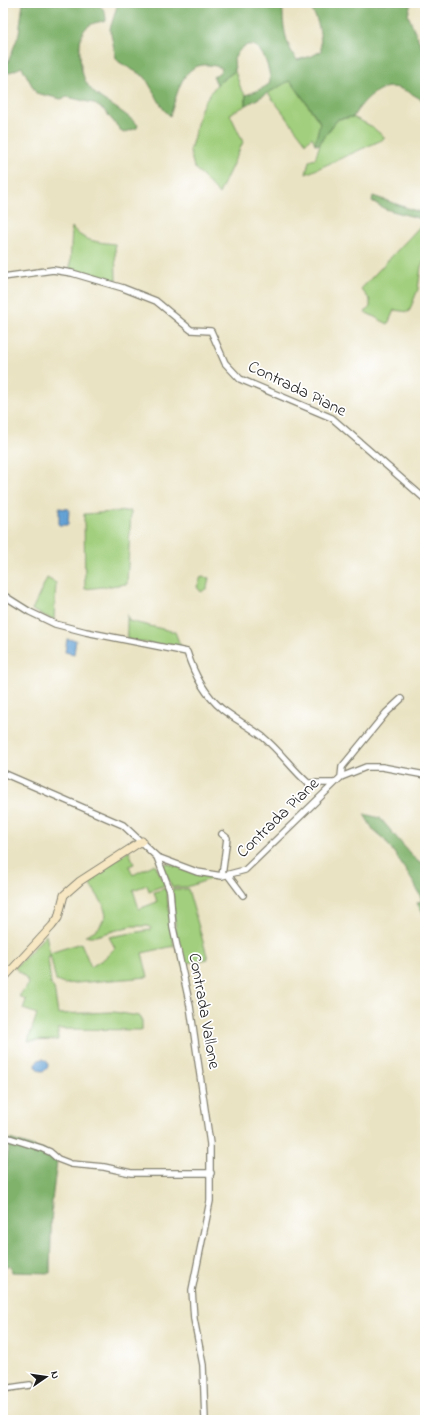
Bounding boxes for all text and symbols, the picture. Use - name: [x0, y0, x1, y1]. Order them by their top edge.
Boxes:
- street label: Contrada Piane: [244, 354, 351, 424]
- street label: Contrada Piane: [231, 772, 325, 864]
- street label: Contrada Vallone: [181, 951, 227, 1071]
- north arrow: [26, 1357, 66, 1397]
- text: N: [46, 1370, 63, 1380]

